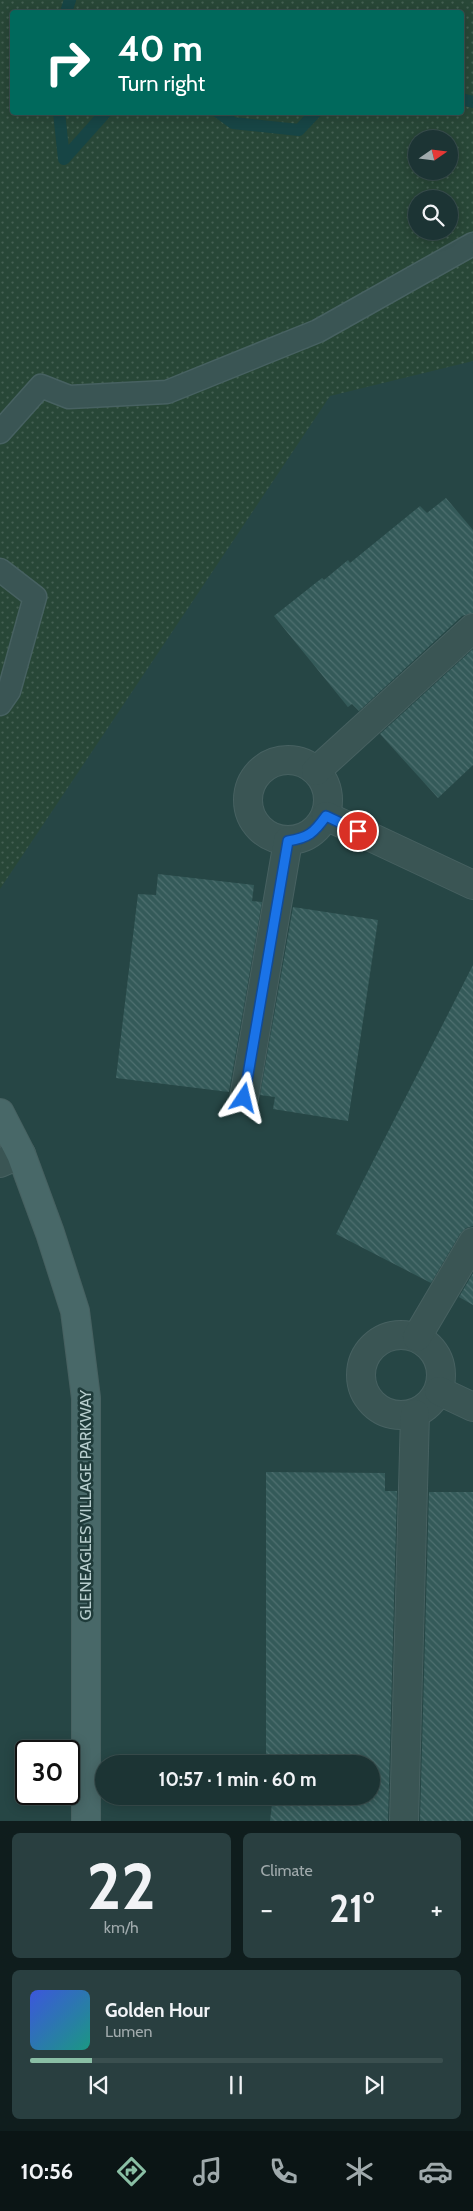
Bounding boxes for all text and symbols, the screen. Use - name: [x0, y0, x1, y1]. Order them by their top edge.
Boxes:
- text: 40 m: [118, 27, 203, 70]
- icon: right: [35, 30, 100, 95]
- text: Turn right: [118, 70, 205, 97]
- north arrow: [408, 130, 458, 180]
- map controls: [408, 130, 458, 240]
- button: search: [408, 190, 458, 240]
- pin: [337, 810, 379, 852]
- icon: arrive: [344, 817, 372, 845]
- position arrow: [217, 1071, 269, 1123]
- street label: GLENEAGLES VILLAGE PARKWAY: [76, 1389, 95, 1620]
- speed limit sign: 30: [15, 1740, 80, 1805]
- text: 10:57 · 1 min · 60 m: [158, 1768, 317, 1791]
- text: 22: [87, 1846, 156, 1925]
- text: Climate: [261, 1861, 313, 1880]
- text: 21°: [329, 1885, 374, 1932]
- text: −: [261, 1892, 273, 1926]
- text: +: [431, 1892, 443, 1926]
- text: km/h: [104, 1918, 139, 1937]
- text: Golden Hour: [105, 1999, 210, 2022]
- text: Lumen: [105, 2022, 152, 2041]
- icon: previous: [85, 2071, 113, 2099]
- icon: pause: [222, 2071, 250, 2099]
- icon: next: [360, 2071, 388, 2099]
- icon: directions: [114, 2154, 149, 2189]
- icon: music: [190, 2154, 225, 2189]
- icon: phone: [266, 2154, 301, 2189]
- icon: climate: [342, 2154, 377, 2189]
- icon: car: [418, 2154, 453, 2189]
- text: 10:56: [20, 2158, 73, 2185]

